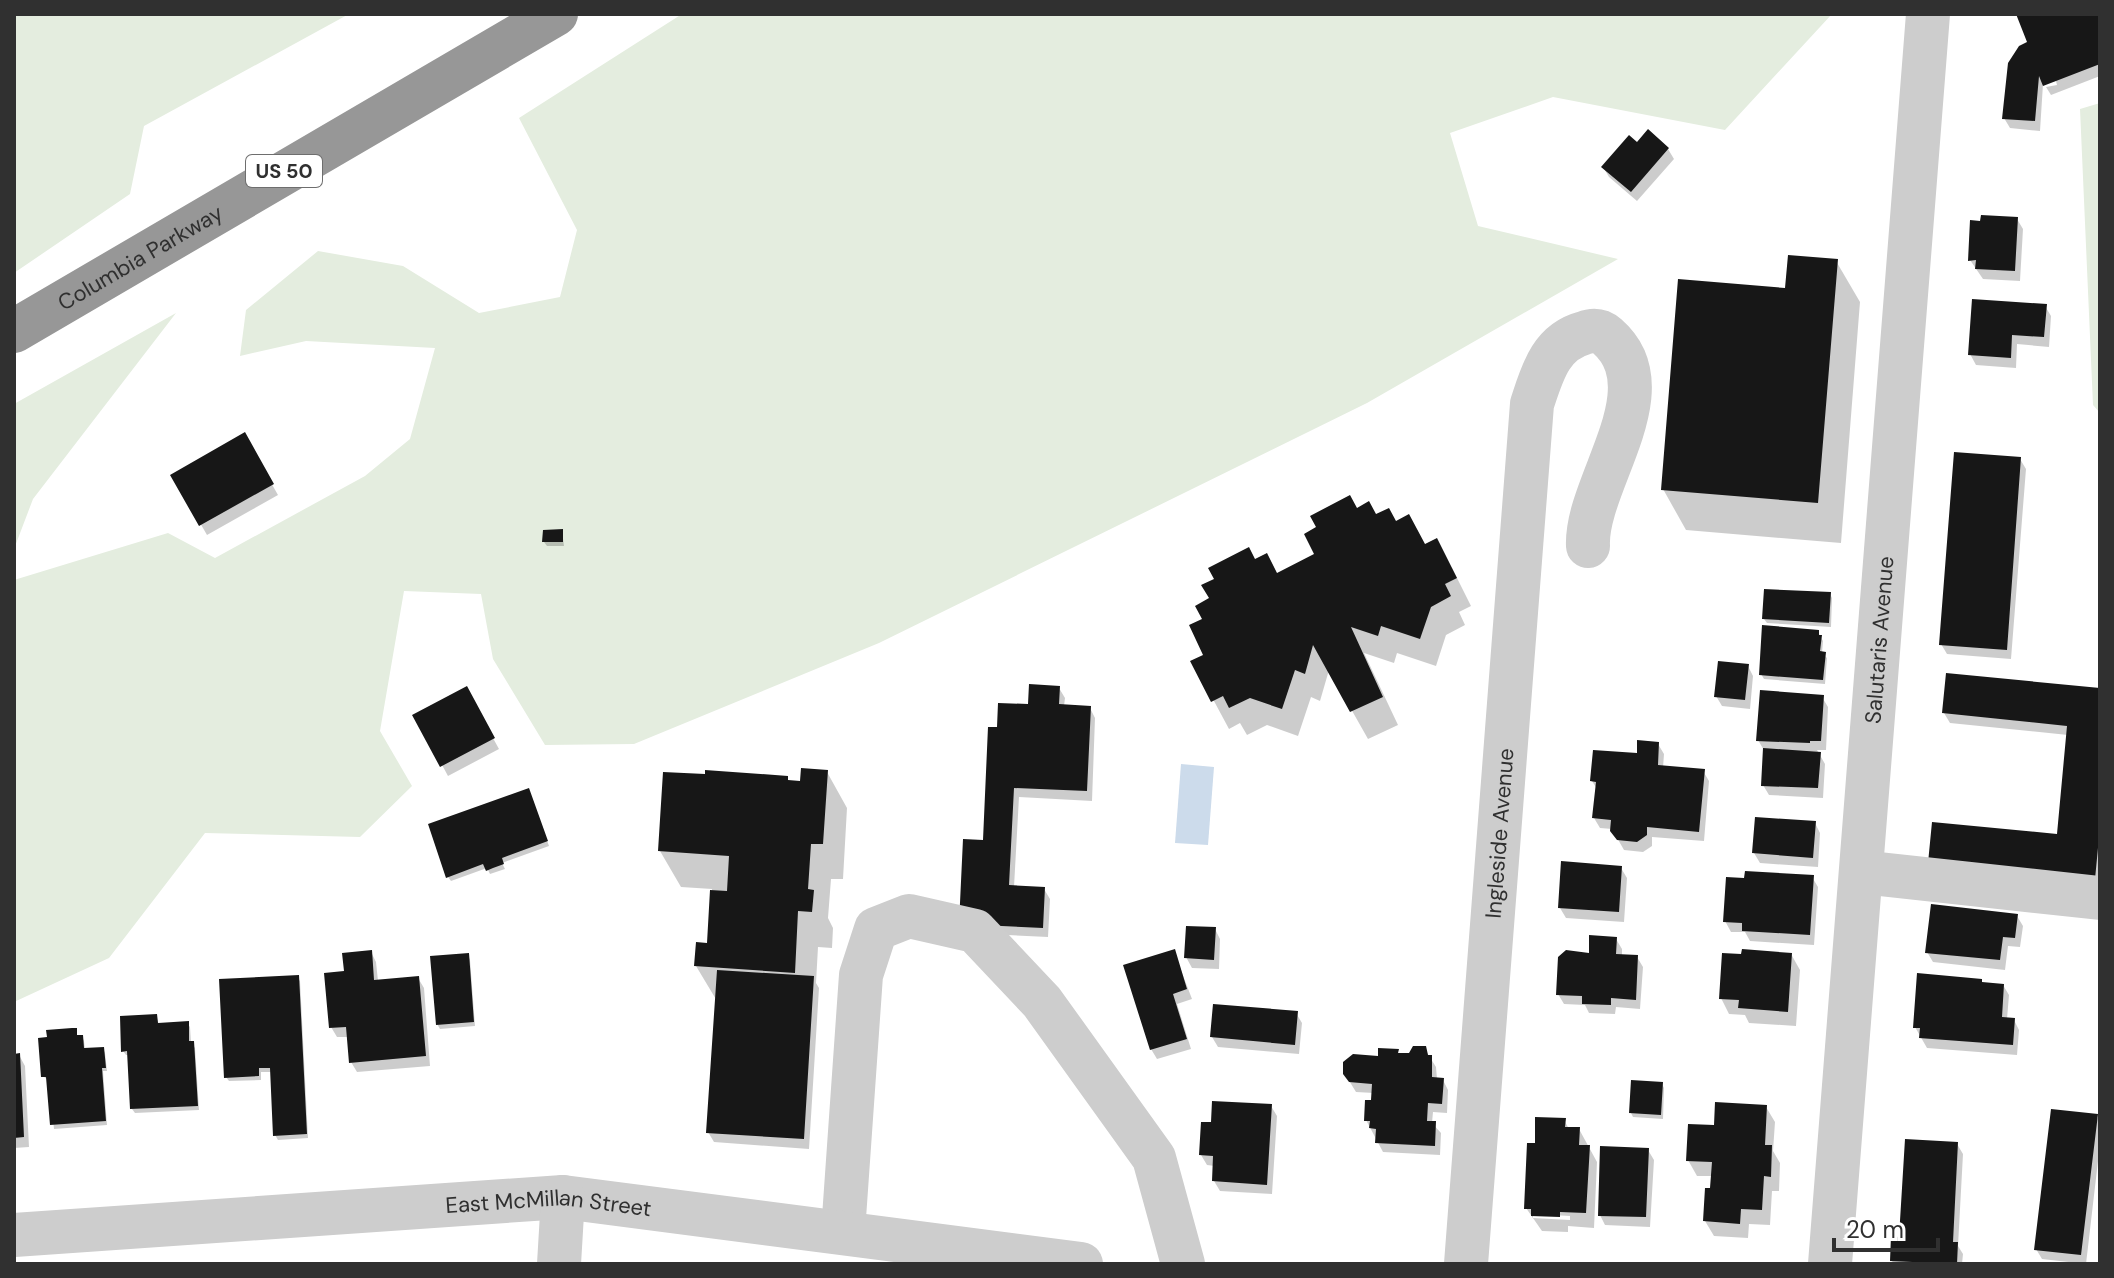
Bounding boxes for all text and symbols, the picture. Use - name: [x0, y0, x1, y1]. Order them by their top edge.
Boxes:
- road number: US 50: [246, 155, 322, 187]
- street label: Columbia Parkway: [52, 198, 228, 317]
- street label: Salutaris Avenue: [1858, 555, 1900, 725]
- street label: Ingleside Avenue: [1478, 747, 1520, 920]
- street label: East McMillan Street: [444, 1182, 653, 1223]
- scale bar: [1834, 1202, 1938, 1252]
- text: 20 m: [1846, 1214, 1904, 1245]

